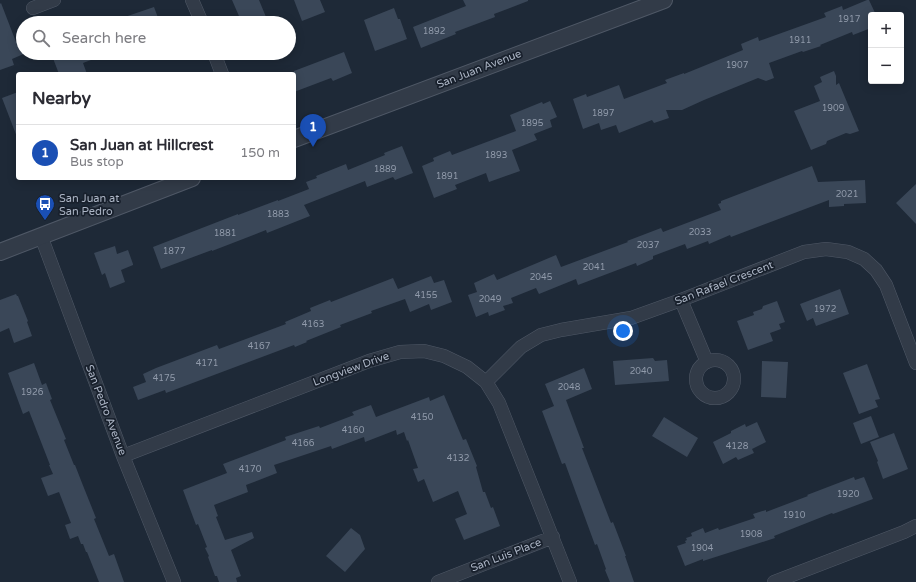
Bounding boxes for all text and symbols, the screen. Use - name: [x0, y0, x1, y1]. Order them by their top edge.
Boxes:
- map controls: [868, 12, 904, 84]
- button: +: [868, 12, 904, 48]
- house number: 1917: [838, 14, 861, 25]
- search box: [16, 16, 296, 60]
- house number: 1892: [423, 26, 445, 37]
- icon: search: [30, 27, 52, 49]
- text: Search here: [62, 29, 146, 47]
- house number: 1911: [789, 35, 811, 46]
- street label: San Juan Avenue: [435, 47, 523, 91]
- button: −: [868, 48, 904, 84]
- house number: 1907: [726, 60, 749, 71]
- text: Nearby: [32, 88, 91, 109]
- house number: 1909: [822, 103, 845, 114]
- house number: 1897: [592, 108, 615, 119]
- pin: 1: [300, 114, 326, 147]
- house number: 1895: [521, 118, 544, 129]
- text: San Juan at Hillcrest: [70, 136, 213, 154]
- text: 1: [41, 145, 49, 161]
- text: 150 m: [240, 145, 280, 161]
- house number: 1893: [485, 150, 507, 161]
- text: Bus stop: [70, 154, 124, 170]
- house number: 1889: [374, 164, 397, 175]
- house number: 1891: [436, 171, 458, 182]
- house number: 2021: [836, 189, 858, 200]
- place label: San Juan at San Pedro: [59, 192, 119, 218]
- bus stop icon: San Juan at San Pedro: [34, 193, 56, 221]
- house number: 1883: [267, 209, 289, 220]
- house number: 2033: [689, 227, 711, 238]
- house number: 1881: [214, 228, 236, 239]
- house number: 2037: [637, 240, 660, 251]
- house number: 1877: [163, 246, 186, 257]
- street label: San Rafael Crescent: [673, 258, 775, 308]
- house number: 2041: [583, 262, 605, 273]
- house number: 2045: [530, 272, 553, 283]
- house number: 4155: [415, 290, 438, 301]
- house number: 2049: [479, 294, 502, 305]
- house number: 1972: [814, 304, 836, 315]
- house number: 4163: [302, 319, 324, 330]
- your location: [613, 321, 633, 341]
- house number: 4167: [248, 341, 271, 352]
- street label: Longview Drive: [311, 349, 391, 389]
- house number: 4171: [196, 358, 218, 369]
- street label: San Pedro Avenue: [83, 363, 129, 457]
- house number: 2040: [630, 366, 653, 377]
- house number: 4175: [153, 373, 176, 384]
- house number: 2048: [558, 382, 581, 393]
- house number: 1926: [21, 387, 44, 398]
- house number: 4150: [411, 412, 434, 423]
- house number: 4160: [342, 425, 365, 436]
- house number: 4166: [292, 438, 315, 449]
- house number: 4128: [726, 441, 749, 452]
- house number: 4132: [447, 453, 469, 464]
- house number: 4170: [239, 464, 262, 475]
- house number: 1920: [837, 489, 860, 500]
- house number: 1910: [783, 510, 806, 521]
- house number: 1908: [740, 529, 763, 540]
- street label: San Luis Place: [469, 536, 543, 574]
- house number: 1904: [691, 543, 714, 554]

